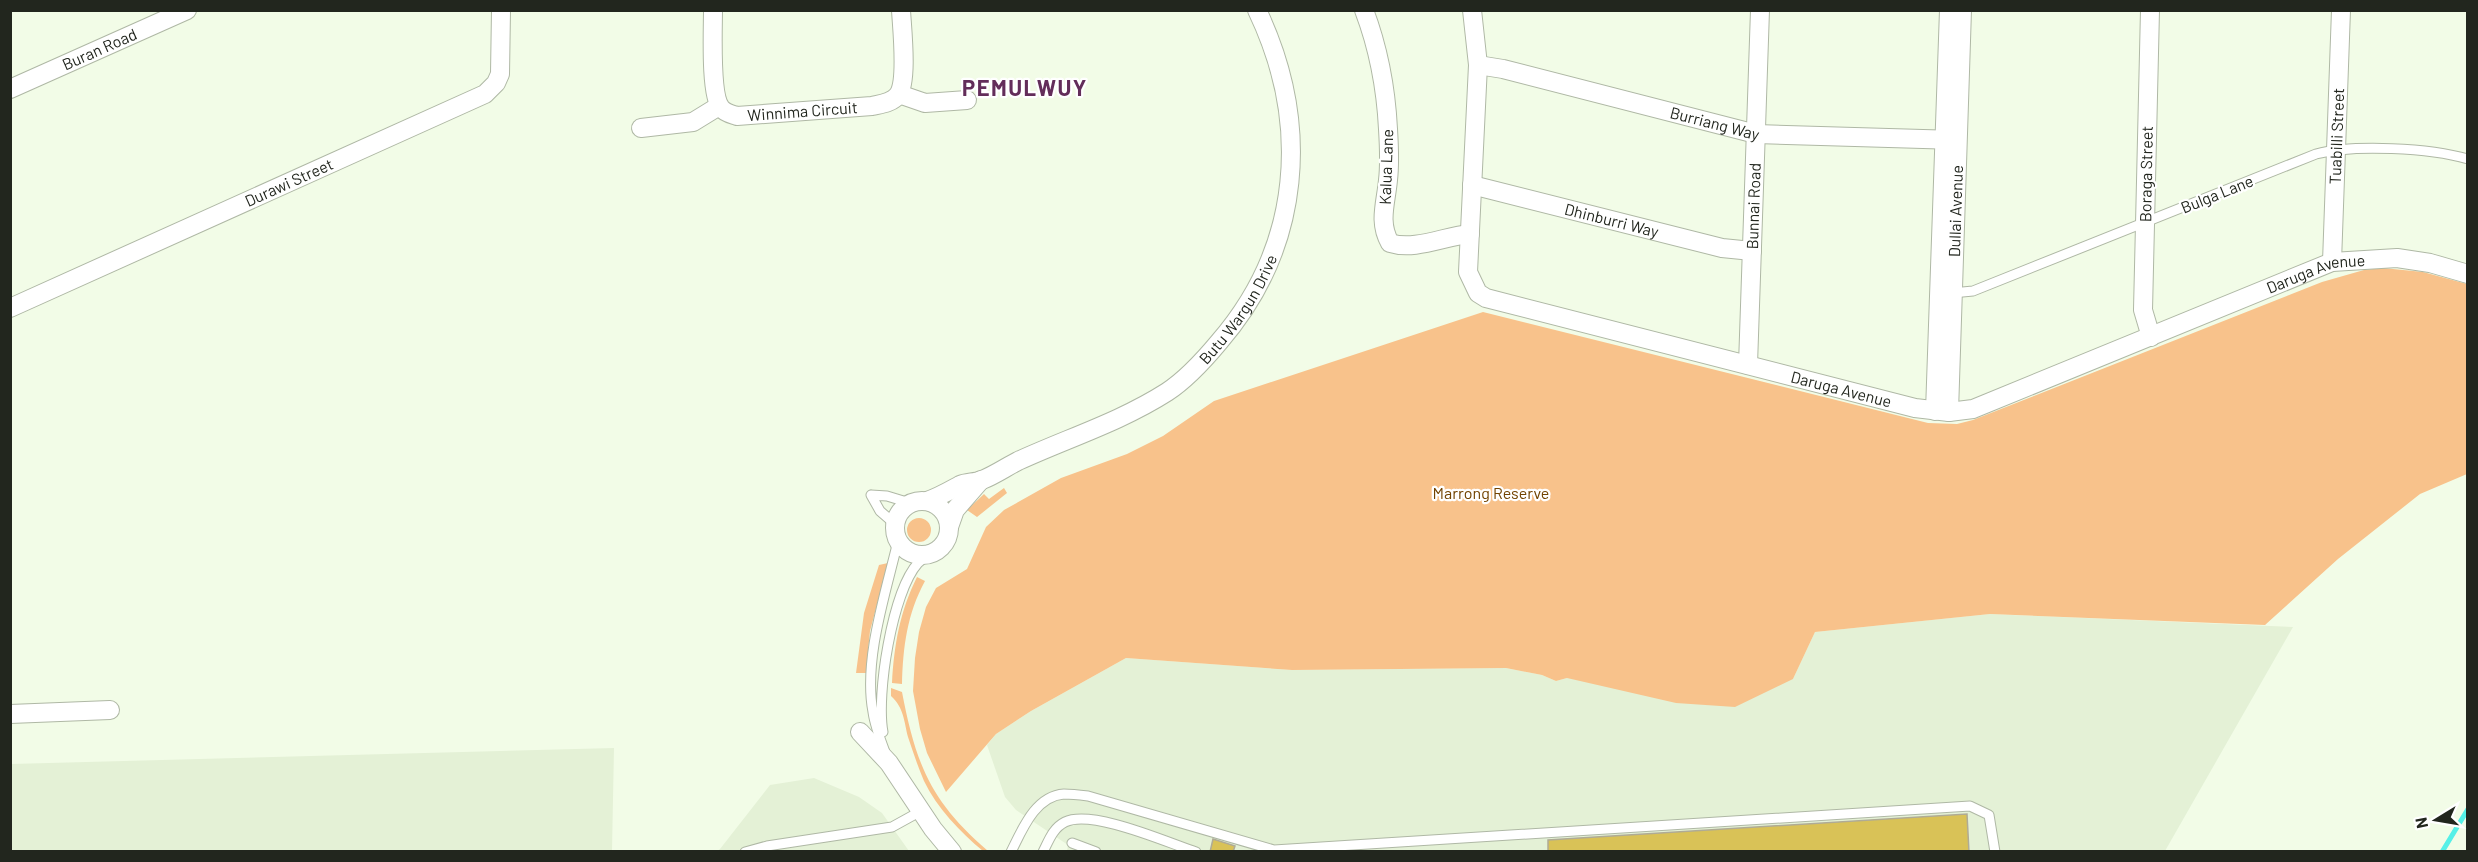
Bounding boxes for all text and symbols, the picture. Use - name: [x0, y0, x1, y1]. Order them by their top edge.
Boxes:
- street label: Buran Road: [59, 24, 140, 74]
- district label: PEMULWUY: [962, 74, 1088, 100]
- street label: Tuabilli Street: [2325, 88, 2347, 185]
- street label: Winnima Circuit: [747, 97, 858, 124]
- street label: Burriang Way: [1668, 102, 1762, 144]
- street label: Boraga Street: [2135, 126, 2156, 222]
- street label: Kalua Lane: [1375, 129, 1396, 205]
- street label: Durawi Street: [242, 154, 336, 210]
- street label: Bunnai Road: [1742, 163, 1764, 250]
- street label: Dullai Avenue: [1944, 165, 1966, 257]
- street label: Bulga Lane: [2178, 170, 2256, 217]
- street label: Dhinburri Way: [1563, 199, 1661, 241]
- street label: Daruga Avenue: [2263, 250, 2366, 297]
- street label: Butu Wargun Drive: [1195, 251, 1280, 367]
- street label: Daruga Avenue: [1789, 367, 1894, 411]
- park label: Marrong Reserve: [1433, 483, 1549, 502]
- north arrow: [2406, 790, 2466, 850]
- text: N: [2410, 816, 2431, 830]

